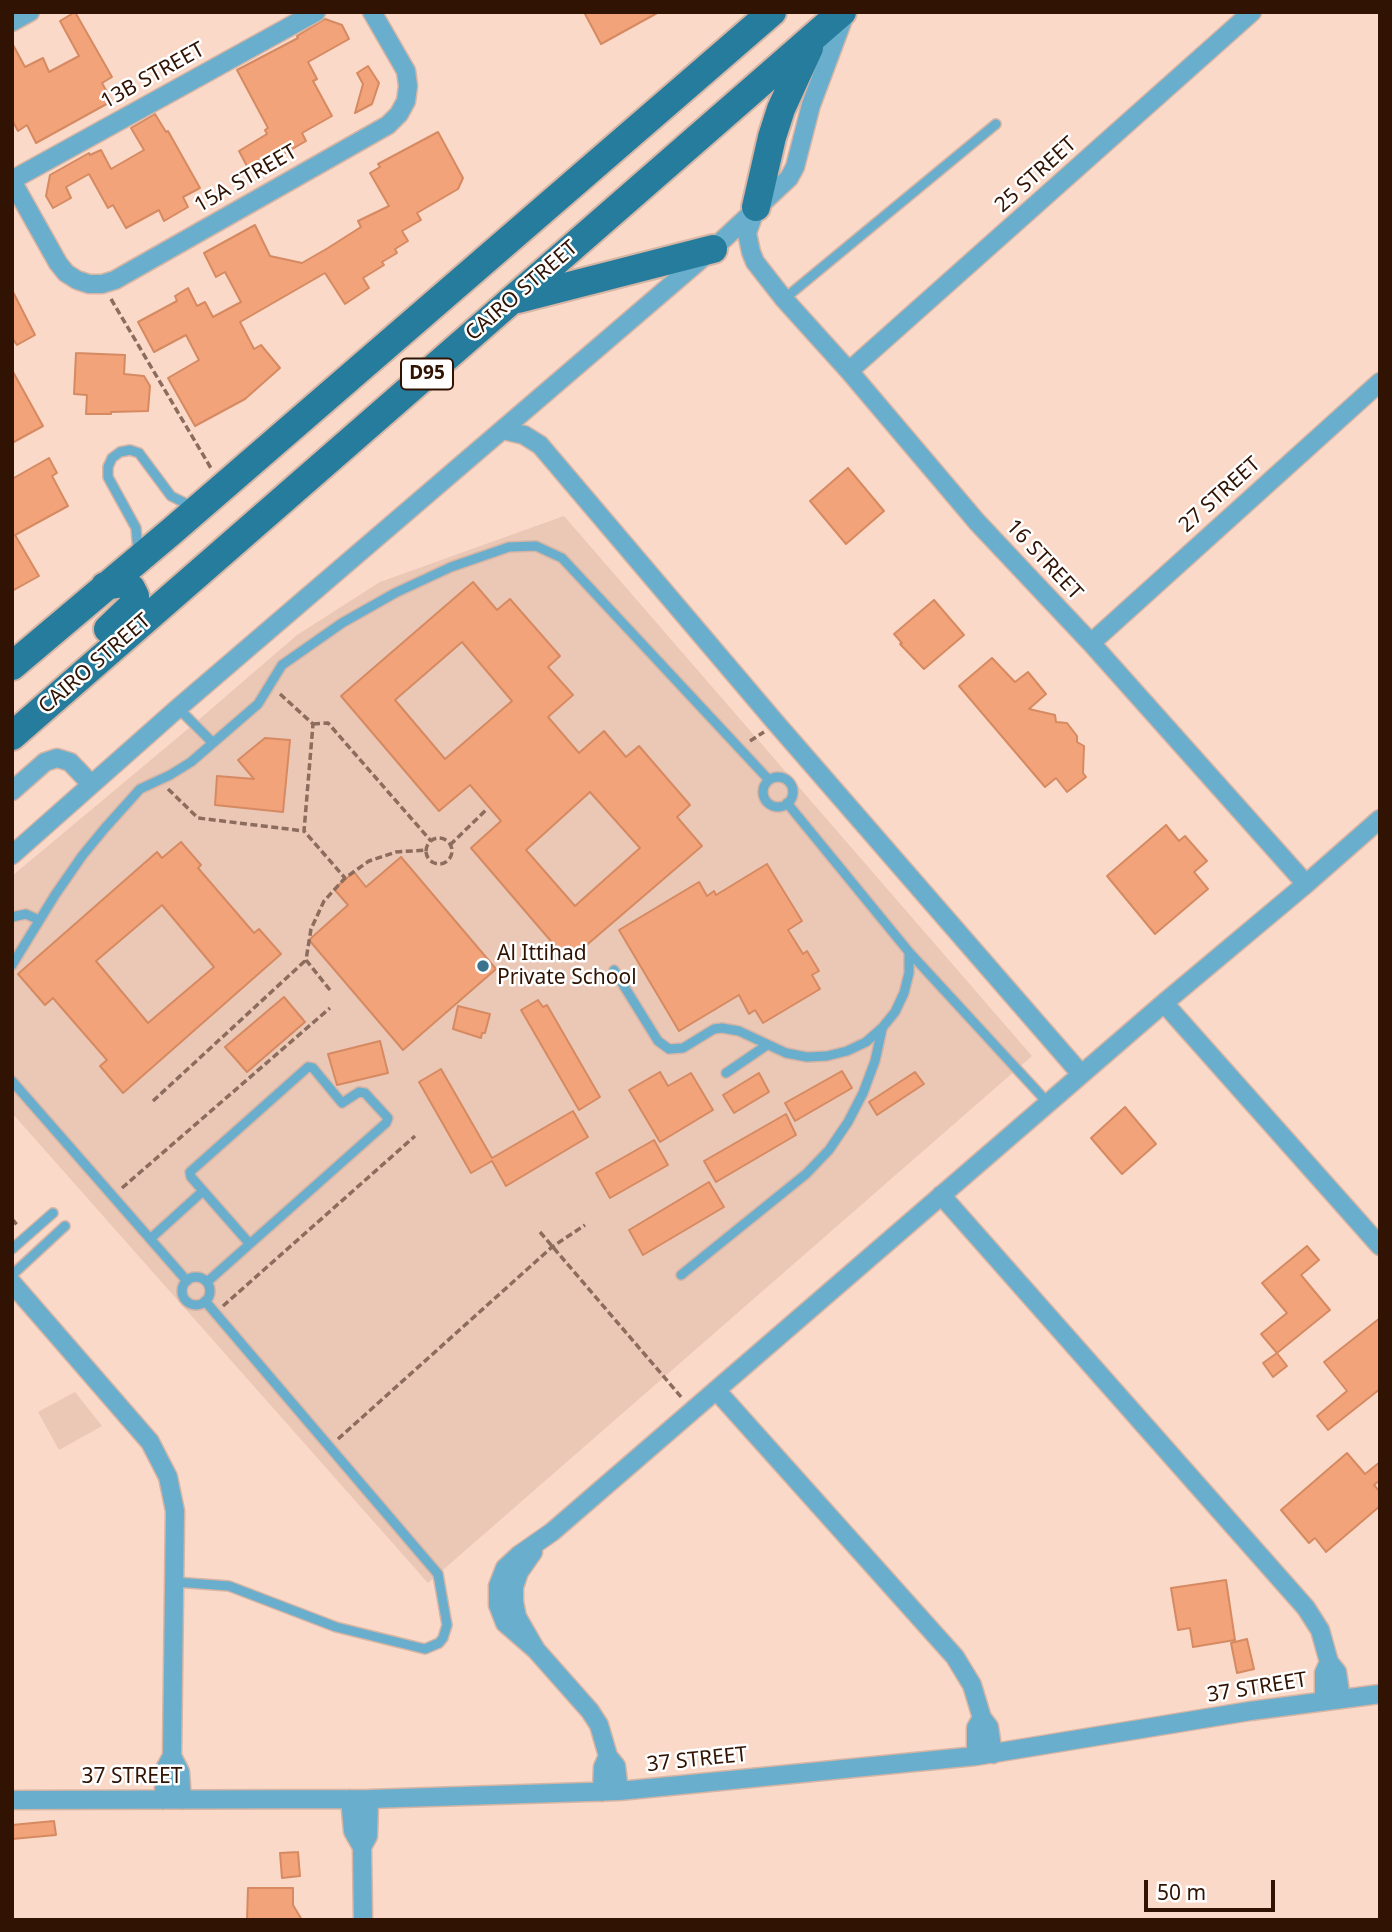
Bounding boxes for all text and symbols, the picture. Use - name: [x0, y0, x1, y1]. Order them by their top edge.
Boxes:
- street label: 13B STREET: [97, 37, 209, 115]
- street label: 25 STREET: [990, 132, 1082, 218]
- street label: 15A STREET: [190, 140, 302, 218]
- street label: CAIRO STREET: [461, 236, 583, 346]
- road number: D95: [401, 358, 453, 390]
- street label: 27 STREET: [1174, 452, 1266, 538]
- street label: 16 STREET: [1000, 515, 1088, 605]
- street label: CAIRO STREET: [34, 609, 156, 719]
- place label: Al Ittihad Private School: [497, 941, 637, 991]
- marker: Al Ittihad Private School: [475, 958, 491, 974]
- street label: 37 STREET: [1205, 1668, 1309, 1708]
- street label: 37 STREET: [646, 1742, 748, 1778]
- street label: 37 STREET: [82, 1764, 182, 1790]
- scale bar: [1147, 1866, 1278, 1910]
- text: 50 m: [1157, 1878, 1206, 1906]

